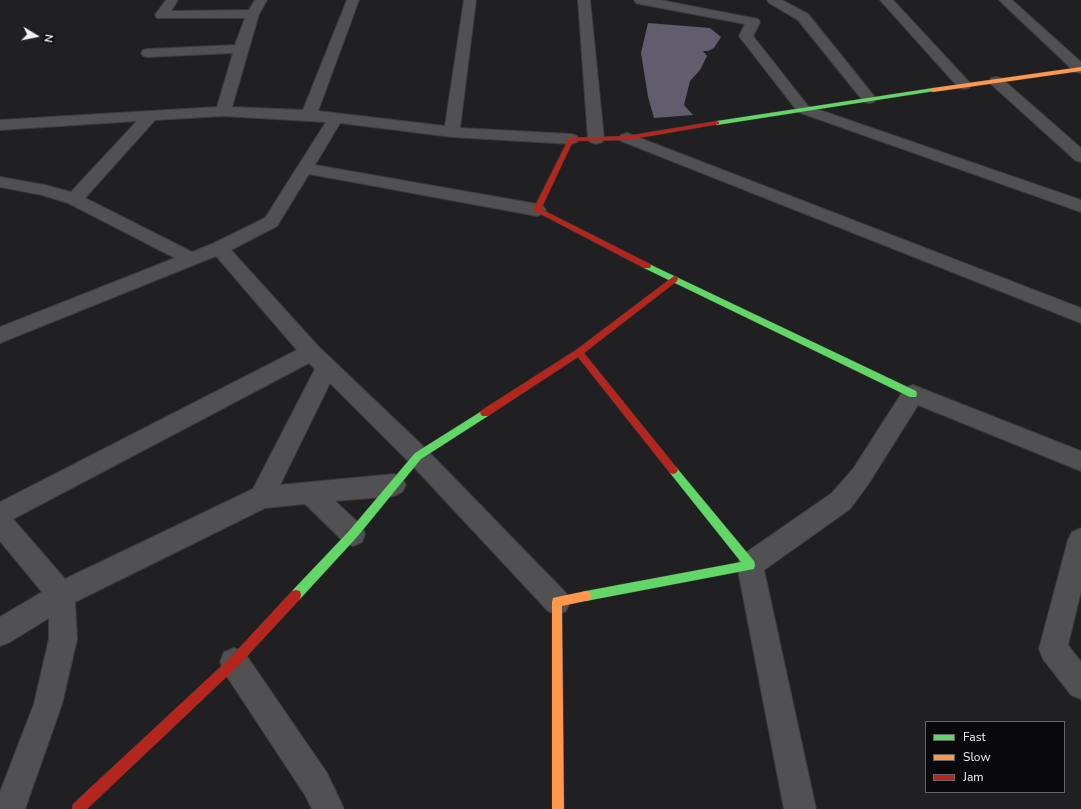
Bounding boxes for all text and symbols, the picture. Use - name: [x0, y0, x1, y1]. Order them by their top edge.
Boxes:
- north arrow: [16, 16, 56, 56]
- text: N: [40, 33, 56, 44]
- legend: [925, 721, 1065, 793]
- text: Fast: [963, 729, 986, 745]
- text: Slow: [963, 749, 991, 765]
- text: Jam: [963, 769, 984, 785]

